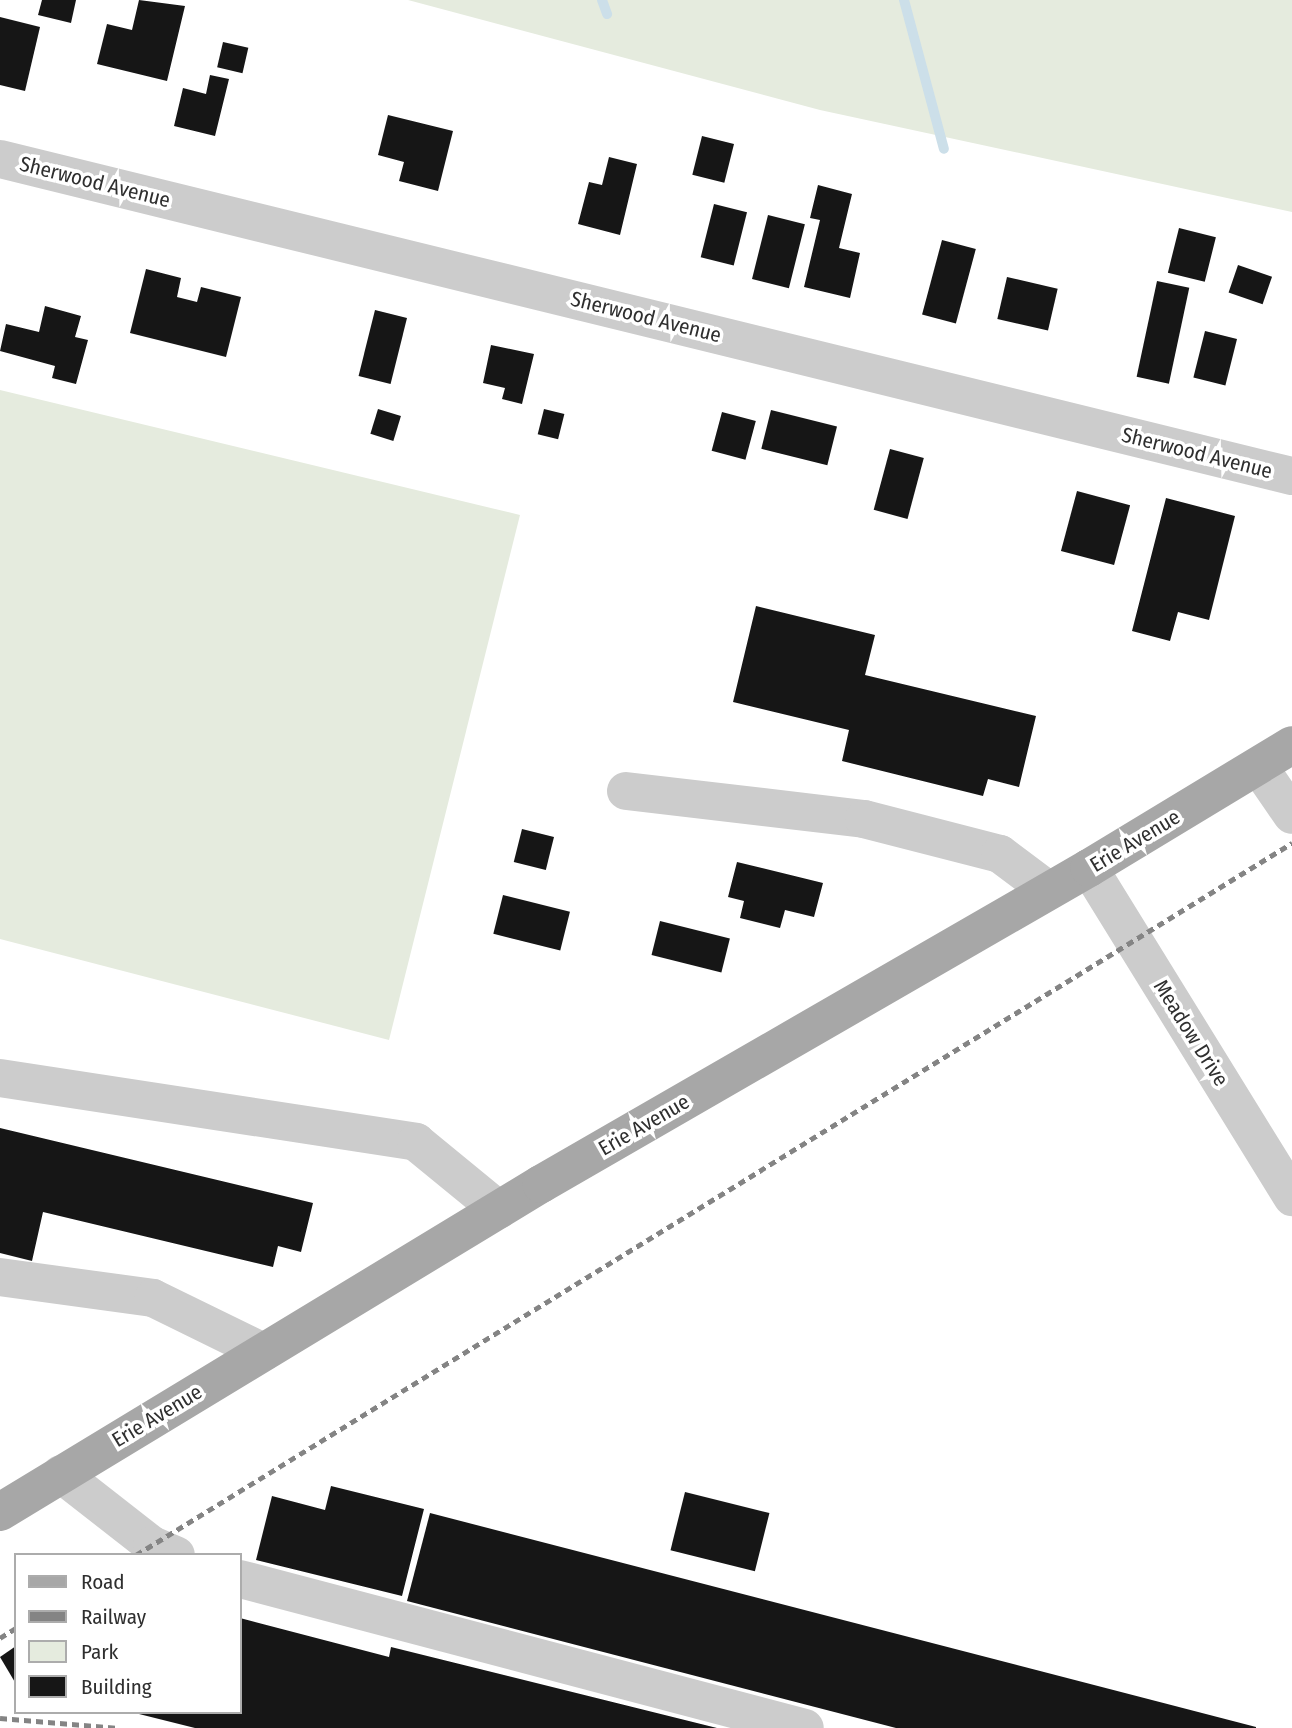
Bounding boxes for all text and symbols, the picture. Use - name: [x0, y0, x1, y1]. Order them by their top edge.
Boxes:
- street label: Sherwood Avenue: [17, 151, 173, 213]
- street label: Sherwood Avenue: [568, 286, 724, 348]
- street label: Sherwood Avenue: [1119, 422, 1275, 484]
- street label: Erie Avenue: [1085, 804, 1185, 878]
- street label: Meadow Drive: [1148, 975, 1234, 1091]
- street label: Erie Avenue: [594, 1089, 694, 1161]
- street label: Erie Avenue: [107, 1379, 207, 1453]
- legend: [14, 1553, 242, 1714]
- text: Road: [81, 1569, 125, 1595]
- text: Railway: [81, 1604, 146, 1630]
- text: Park: [81, 1639, 118, 1665]
- text: Building: [81, 1674, 152, 1700]

